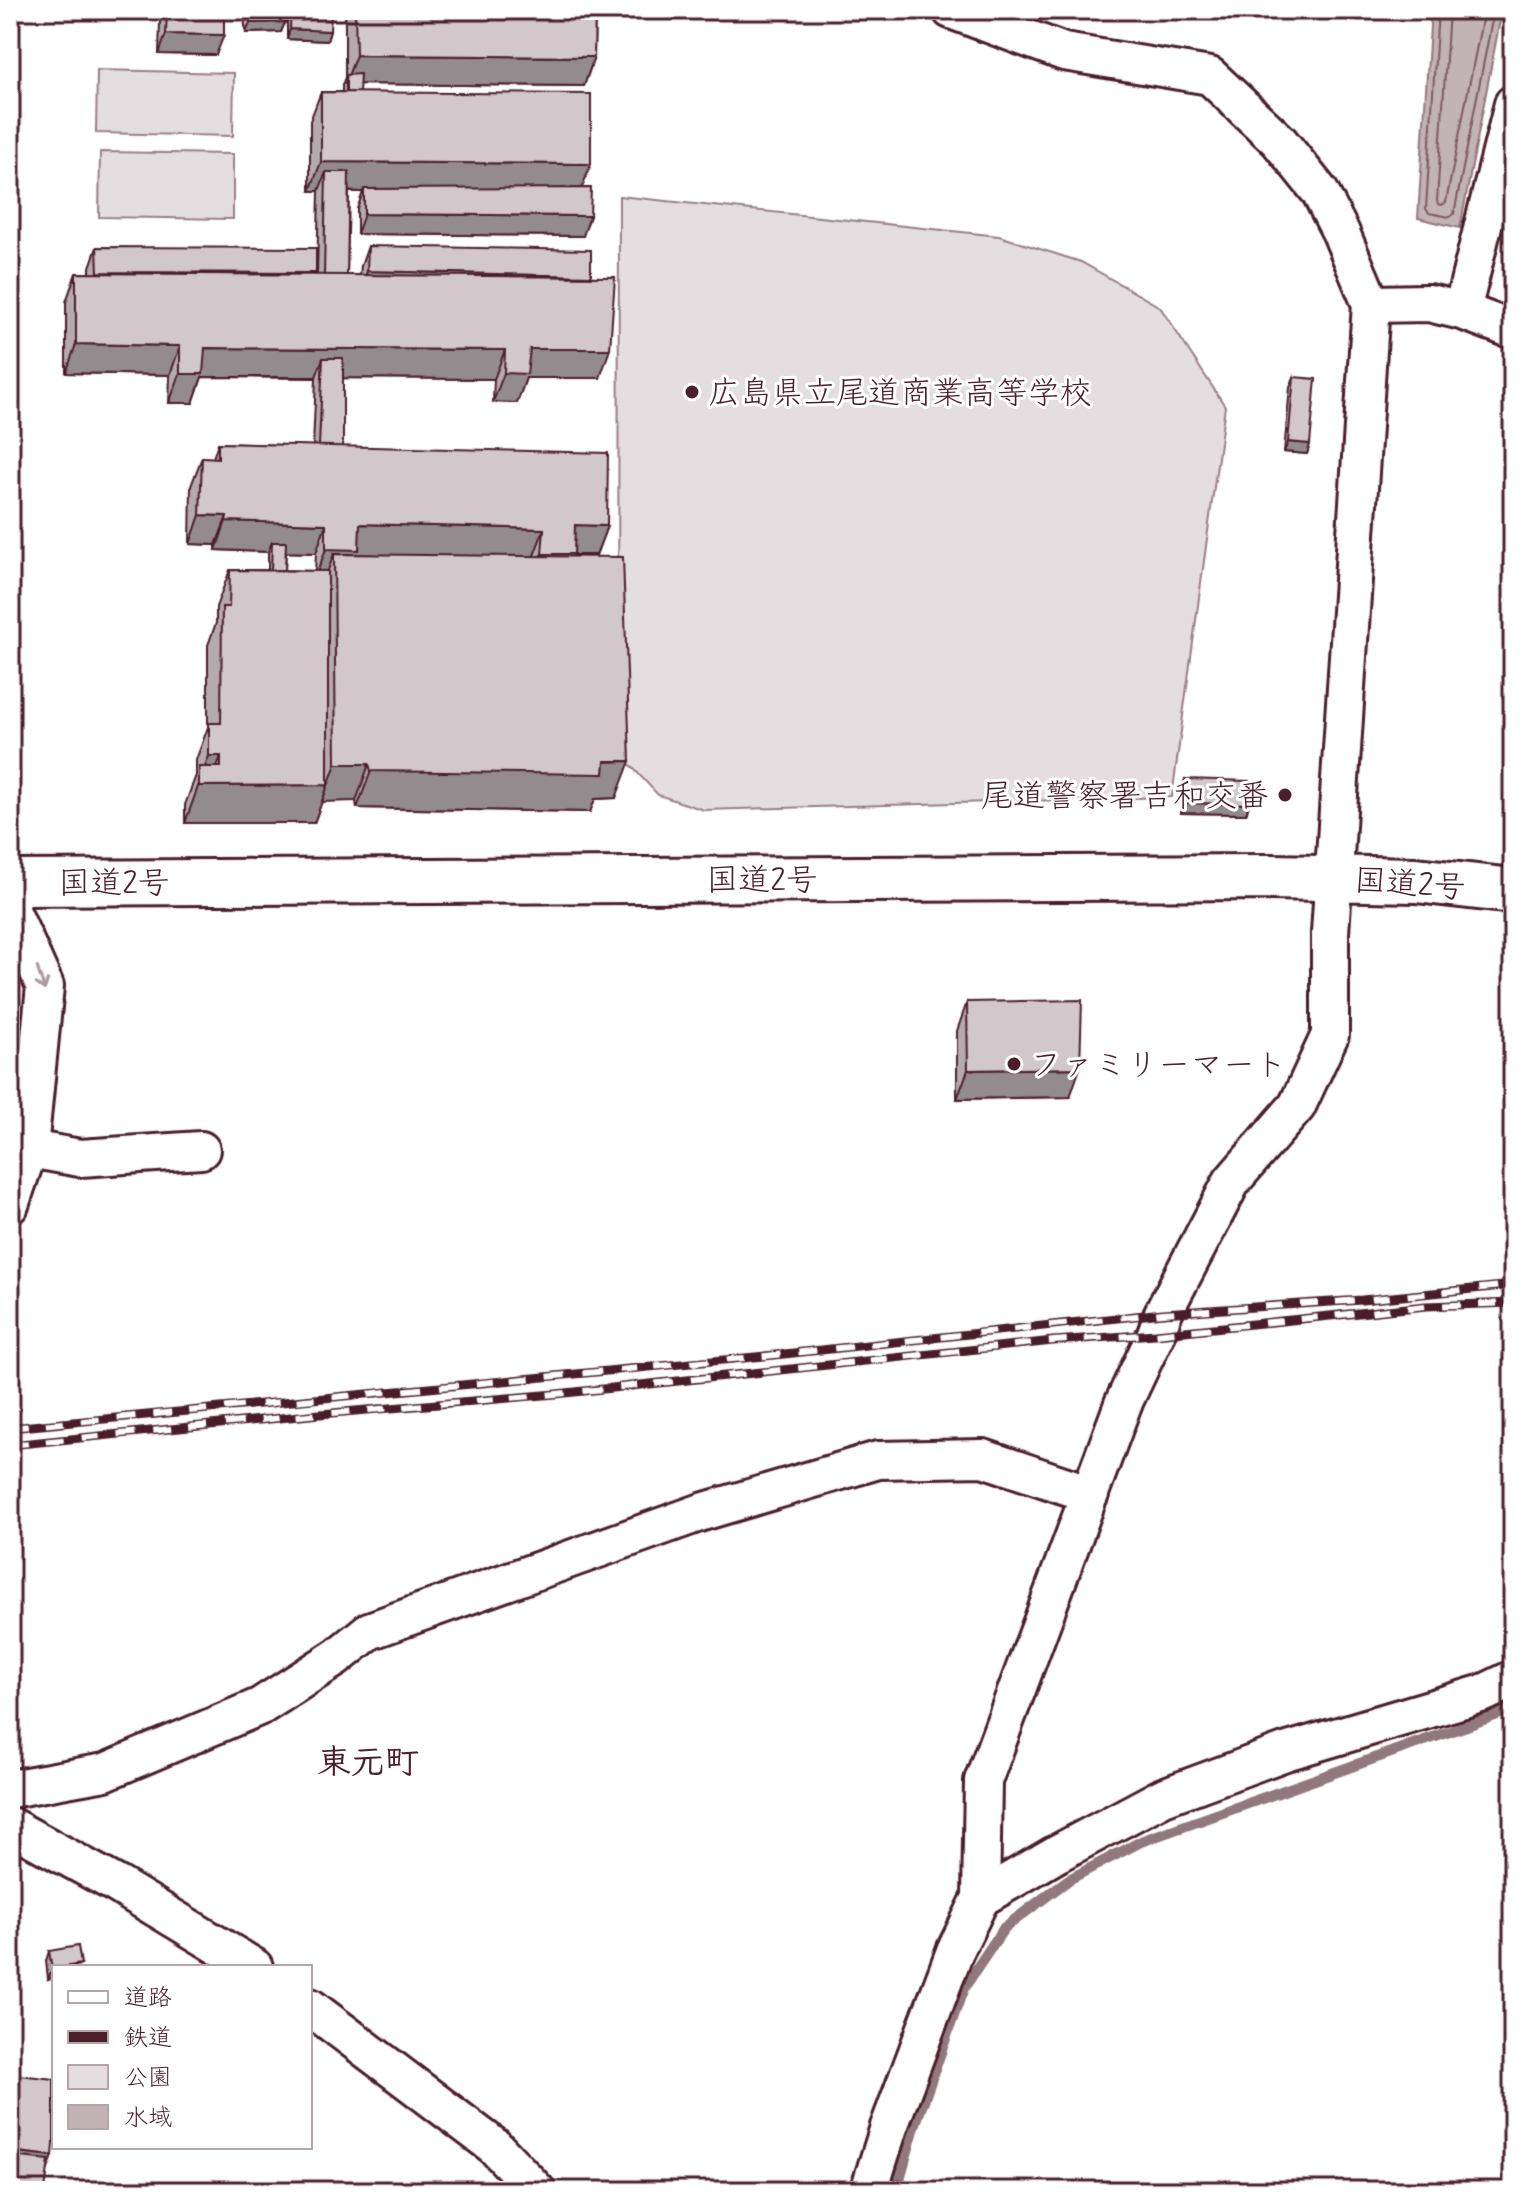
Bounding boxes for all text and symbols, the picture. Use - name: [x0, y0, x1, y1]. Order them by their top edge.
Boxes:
- place label: 広島県立尾道商業高等学校: [708, 373, 1092, 415]
- marker: 広島県立尾道商業高等学校: [683, 383, 701, 401]
- place label: 尾道警察署吉和交番: [981, 776, 1269, 818]
- marker: 尾道警察署吉和交番: [1276, 786, 1294, 804]
- street label: 国道2号: [706, 860, 818, 902]
- street label: 国道2号: [1353, 860, 1467, 910]
- street label: 国道2号: [58, 863, 170, 905]
- one-way arrow: [34, 966, 49, 991]
- place label: ファミリーマート: [1030, 1045, 1287, 1087]
- marker: ファミリーマート: [1005, 1055, 1023, 1073]
- district label: 東元町: [317, 1741, 419, 1786]
- legend: [52, 1965, 312, 2149]
- text: 道路: [124, 1983, 172, 2014]
- text: 鉄道: [124, 2023, 172, 2054]
- text: 公園: [124, 2063, 172, 2094]
- text: 水域: [124, 2103, 172, 2134]

